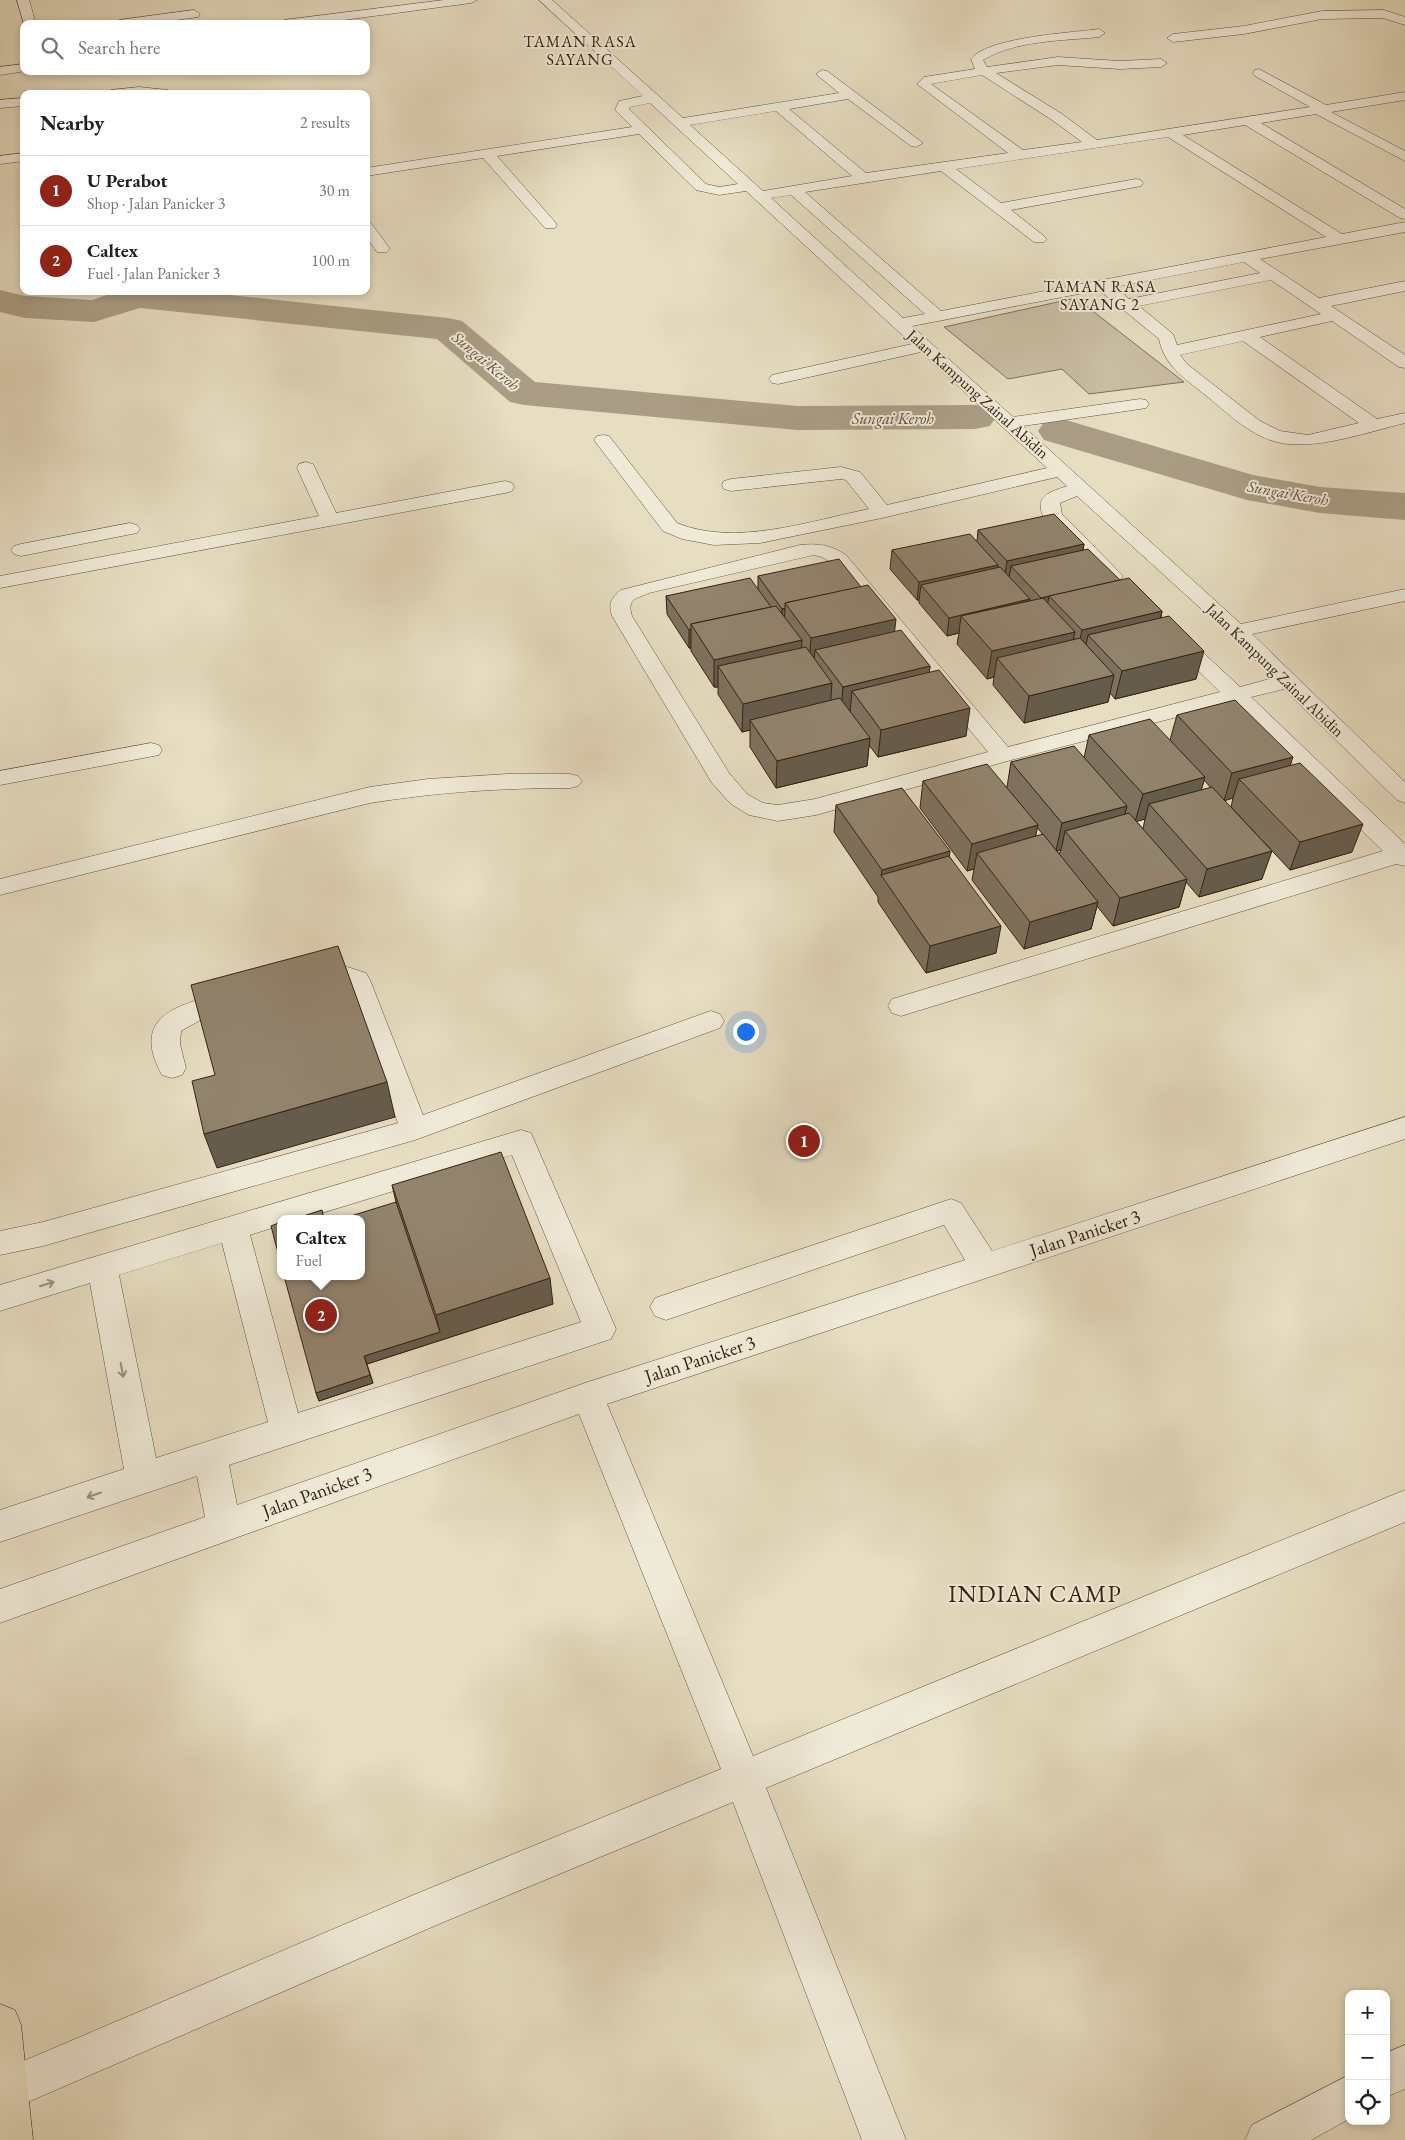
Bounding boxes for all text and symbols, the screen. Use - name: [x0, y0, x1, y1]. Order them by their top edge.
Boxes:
- search box: [20, 20, 370, 75]
- district label: TAMAN RASA SAYANG: [523, 31, 637, 70]
- icon: search: [38, 34, 66, 62]
- text: Search here: [78, 35, 160, 60]
- text: Nearby: [40, 109, 104, 136]
- text: 2 results: [300, 112, 350, 133]
- text: U Perabot: [87, 168, 168, 193]
- text: 1: [52, 180, 60, 201]
- text: 30 m: [319, 180, 350, 201]
- text: Shop · Jalan Panicker 3: [87, 193, 225, 214]
- text: Caltex: [87, 238, 138, 263]
- text: 2: [52, 250, 60, 271]
- text: 100 m: [311, 250, 350, 271]
- text: Fuel · Jalan Panicker 3: [87, 263, 220, 284]
- district label: TAMAN RASA SAYANG 2: [1043, 276, 1157, 315]
- street label: Jalan Kampung Zainal Abidin: [901, 323, 1054, 464]
- water label: Sungai Keroh: [447, 326, 524, 395]
- water label: Sungai Keroh: [851, 408, 934, 429]
- water label: Sungai Keroh: [1245, 475, 1330, 510]
- street label: Jalan Kampung Zainal Abidin: [1200, 597, 1349, 742]
- your location: [733, 1019, 759, 1045]
- pin: 1: [788, 1122, 820, 1160]
- street label: Jalan Panicker 3: [1024, 1203, 1144, 1263]
- popup: [277, 1215, 365, 1280]
- text: Caltex: [295, 1225, 347, 1250]
- text: Fuel: [295, 1250, 322, 1271]
- one-way arrow: [38, 1279, 54, 1289]
- pin: 2: [305, 1296, 337, 1334]
- street label: Jalan Panicker 3: [639, 1329, 759, 1389]
- one-way arrow: [118, 1361, 128, 1377]
- street label: Jalan Panicker 3: [257, 1461, 375, 1524]
- one-way arrow: [86, 1491, 102, 1500]
- district label: INDIAN CAMP: [948, 1578, 1122, 1609]
- map controls: [1345, 1990, 1390, 2125]
- button: +: [1345, 1990, 1390, 2035]
- button: −: [1345, 2035, 1390, 2080]
- button: locate: [1345, 2080, 1390, 2125]

